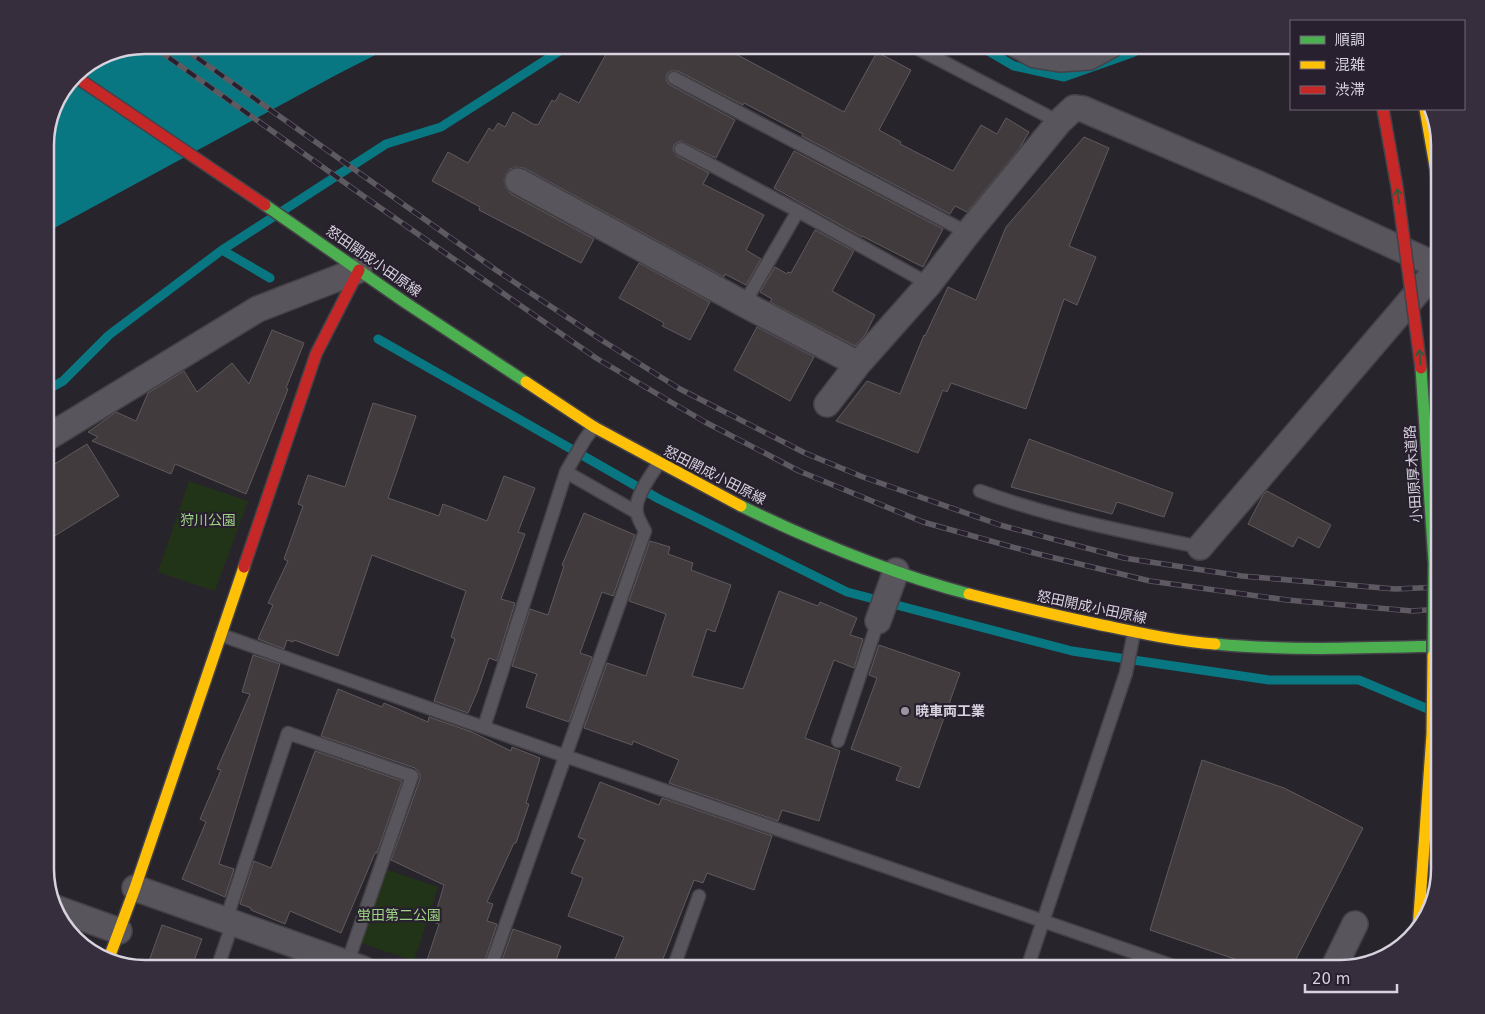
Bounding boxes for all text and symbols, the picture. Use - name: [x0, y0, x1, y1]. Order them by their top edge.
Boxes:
- legend: [1290, 20, 1465, 110]
- text: 順調: [1335, 31, 1365, 49]
- text: 混雑: [1335, 56, 1365, 74]
- text: 渋滞: [1335, 81, 1365, 99]
- one-way arrow: [1393, 188, 1403, 204]
- street label: 怒田開成小田原線: [324, 222, 424, 300]
- one-way arrow: [1416, 349, 1425, 365]
- street label: 小田原厚木道路: [1402, 425, 1424, 523]
- street label: 怒田開成小田原線: [661, 442, 769, 508]
- park label: 狩川公園: [180, 512, 236, 528]
- street label: 怒田開成小田原線: [1036, 588, 1148, 626]
- place label: 暁車両工業: [915, 703, 985, 719]
- marker: 暁車両工業: [899, 705, 911, 717]
- park label: 蛍田第二公園: [357, 907, 441, 923]
- scale bar: [1305, 962, 1398, 994]
- text: 20 m: [1312, 970, 1350, 988]

